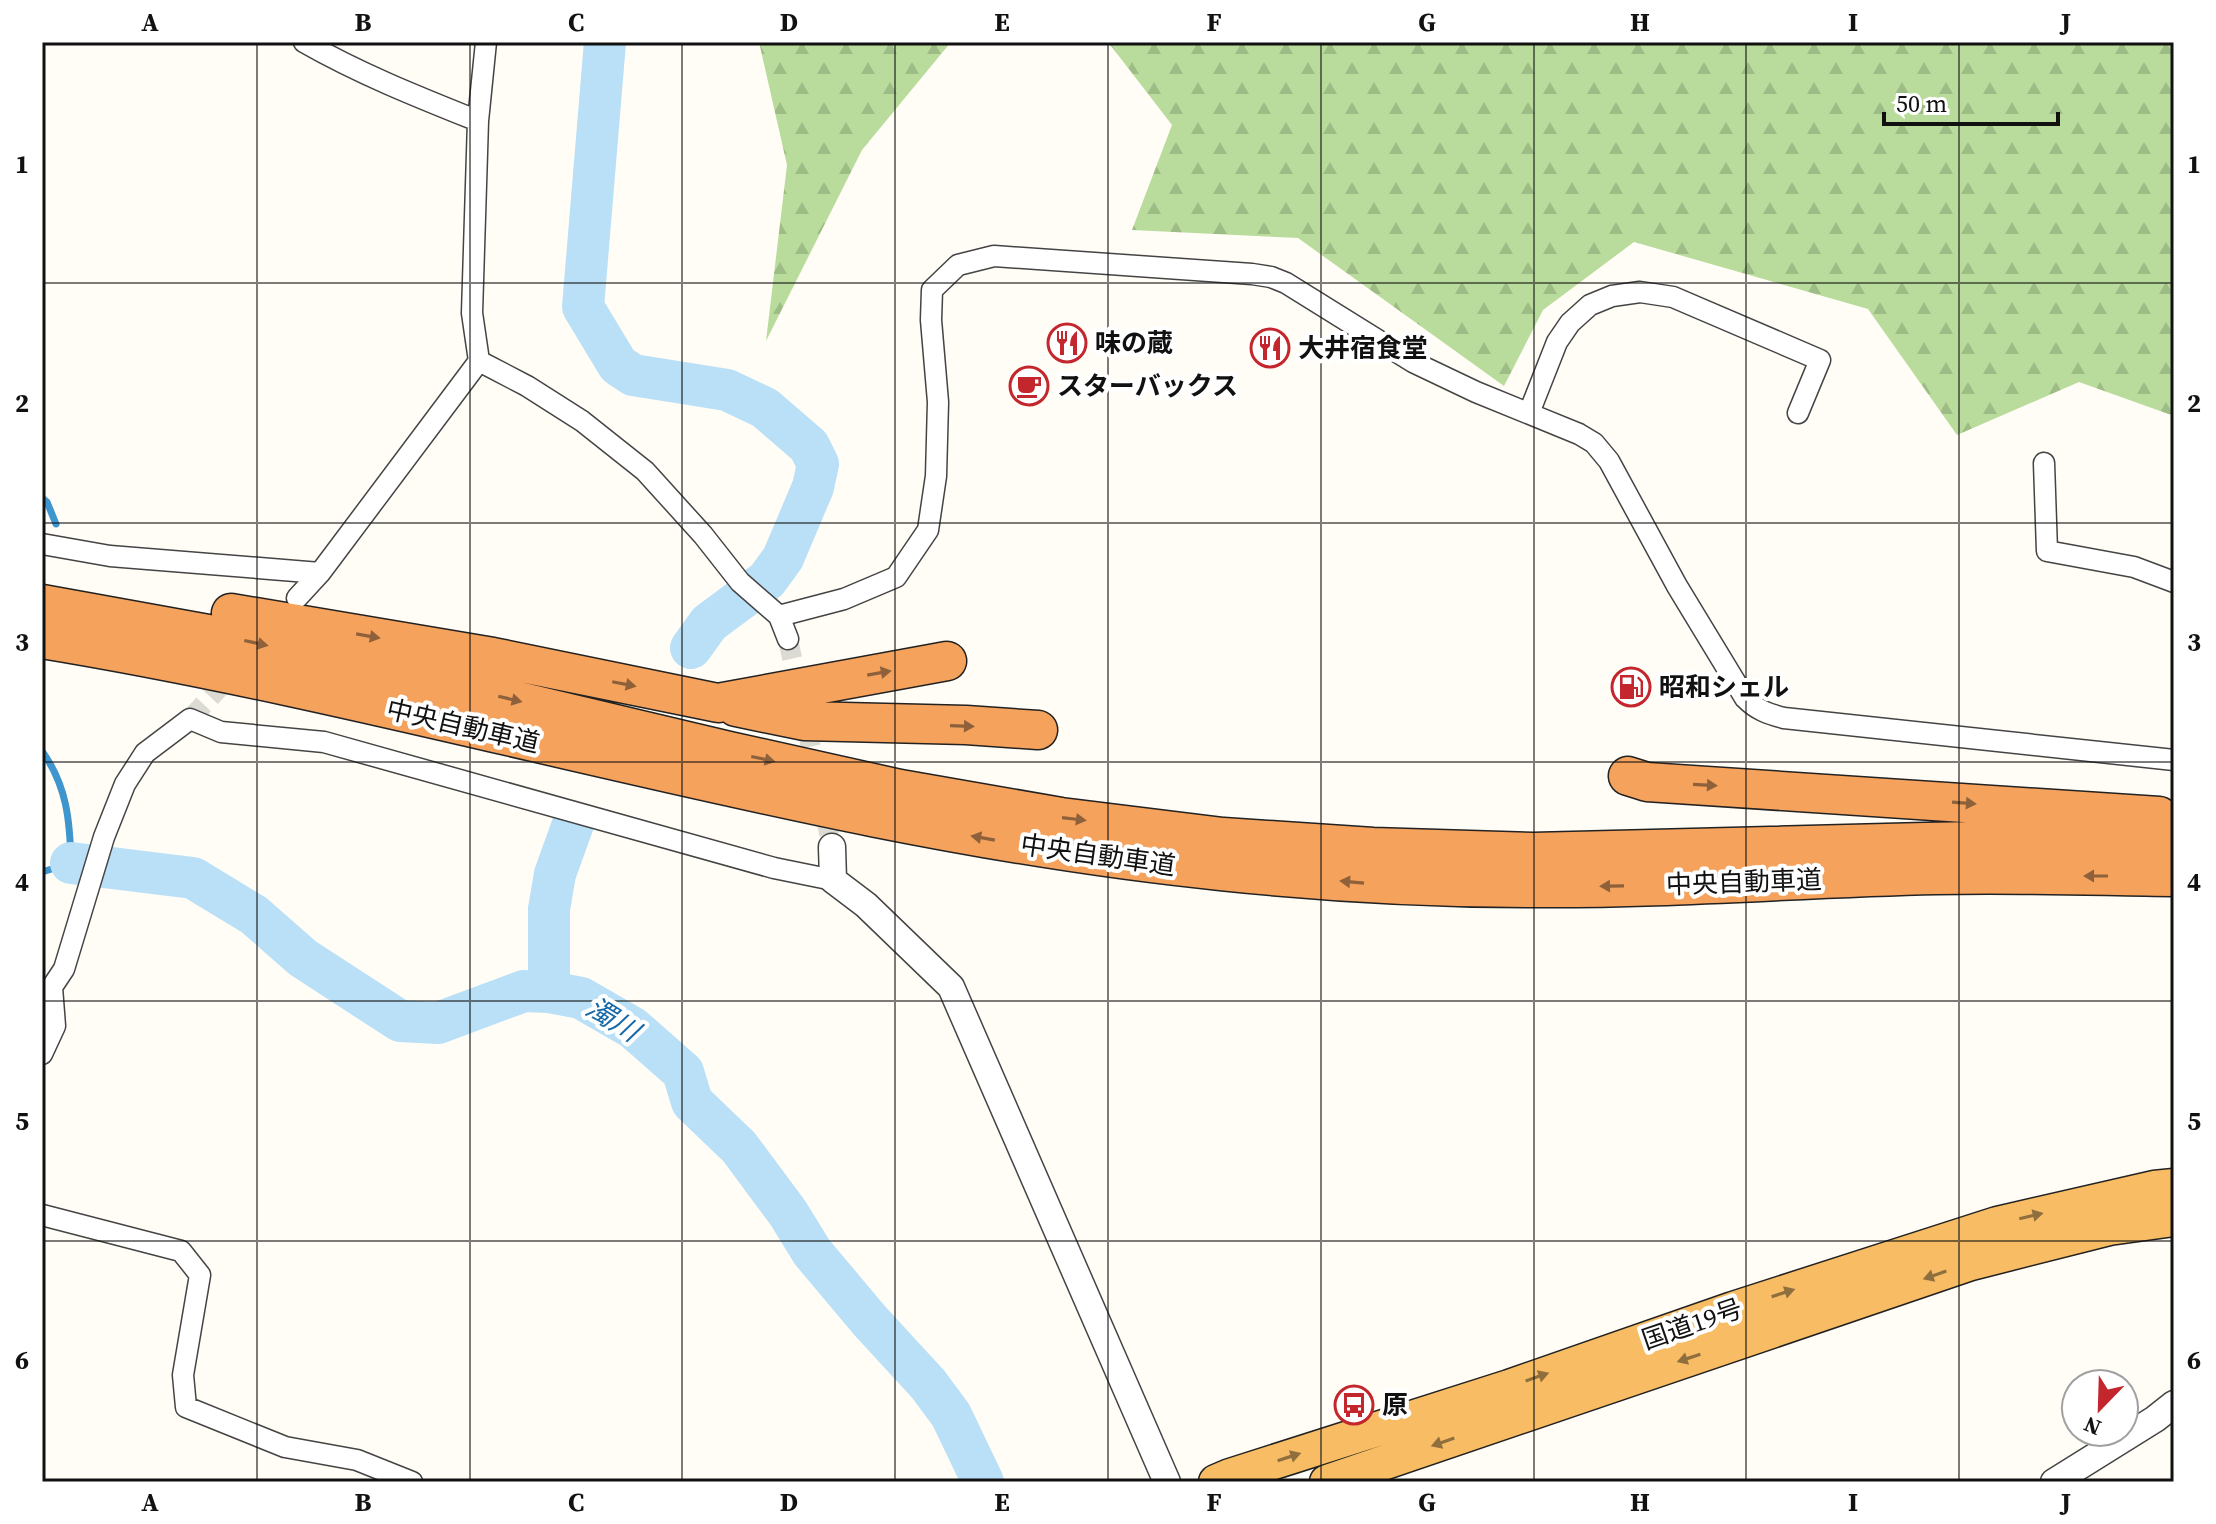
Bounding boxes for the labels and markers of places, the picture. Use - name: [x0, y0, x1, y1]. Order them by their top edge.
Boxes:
- restaurant icon: 味の蔵: [1046, 322, 1088, 364]
- place label: 味の蔵: [1095, 325, 1173, 361]
- restaurant icon: 大井宿食堂: [1249, 327, 1291, 369]
- place label: 大井宿食堂: [1298, 330, 1428, 366]
- cafe icon: スターバックス: [1008, 365, 1050, 407]
- place label: スターバックス: [1057, 368, 1238, 404]
- fuel station icon: 昭和シェル: [1610, 666, 1652, 708]
- place label: 昭和シェル: [1659, 669, 1789, 705]
- bus stop icon: 原: [1333, 1384, 1375, 1426]
- place label: 原: [1382, 1387, 1408, 1423]

